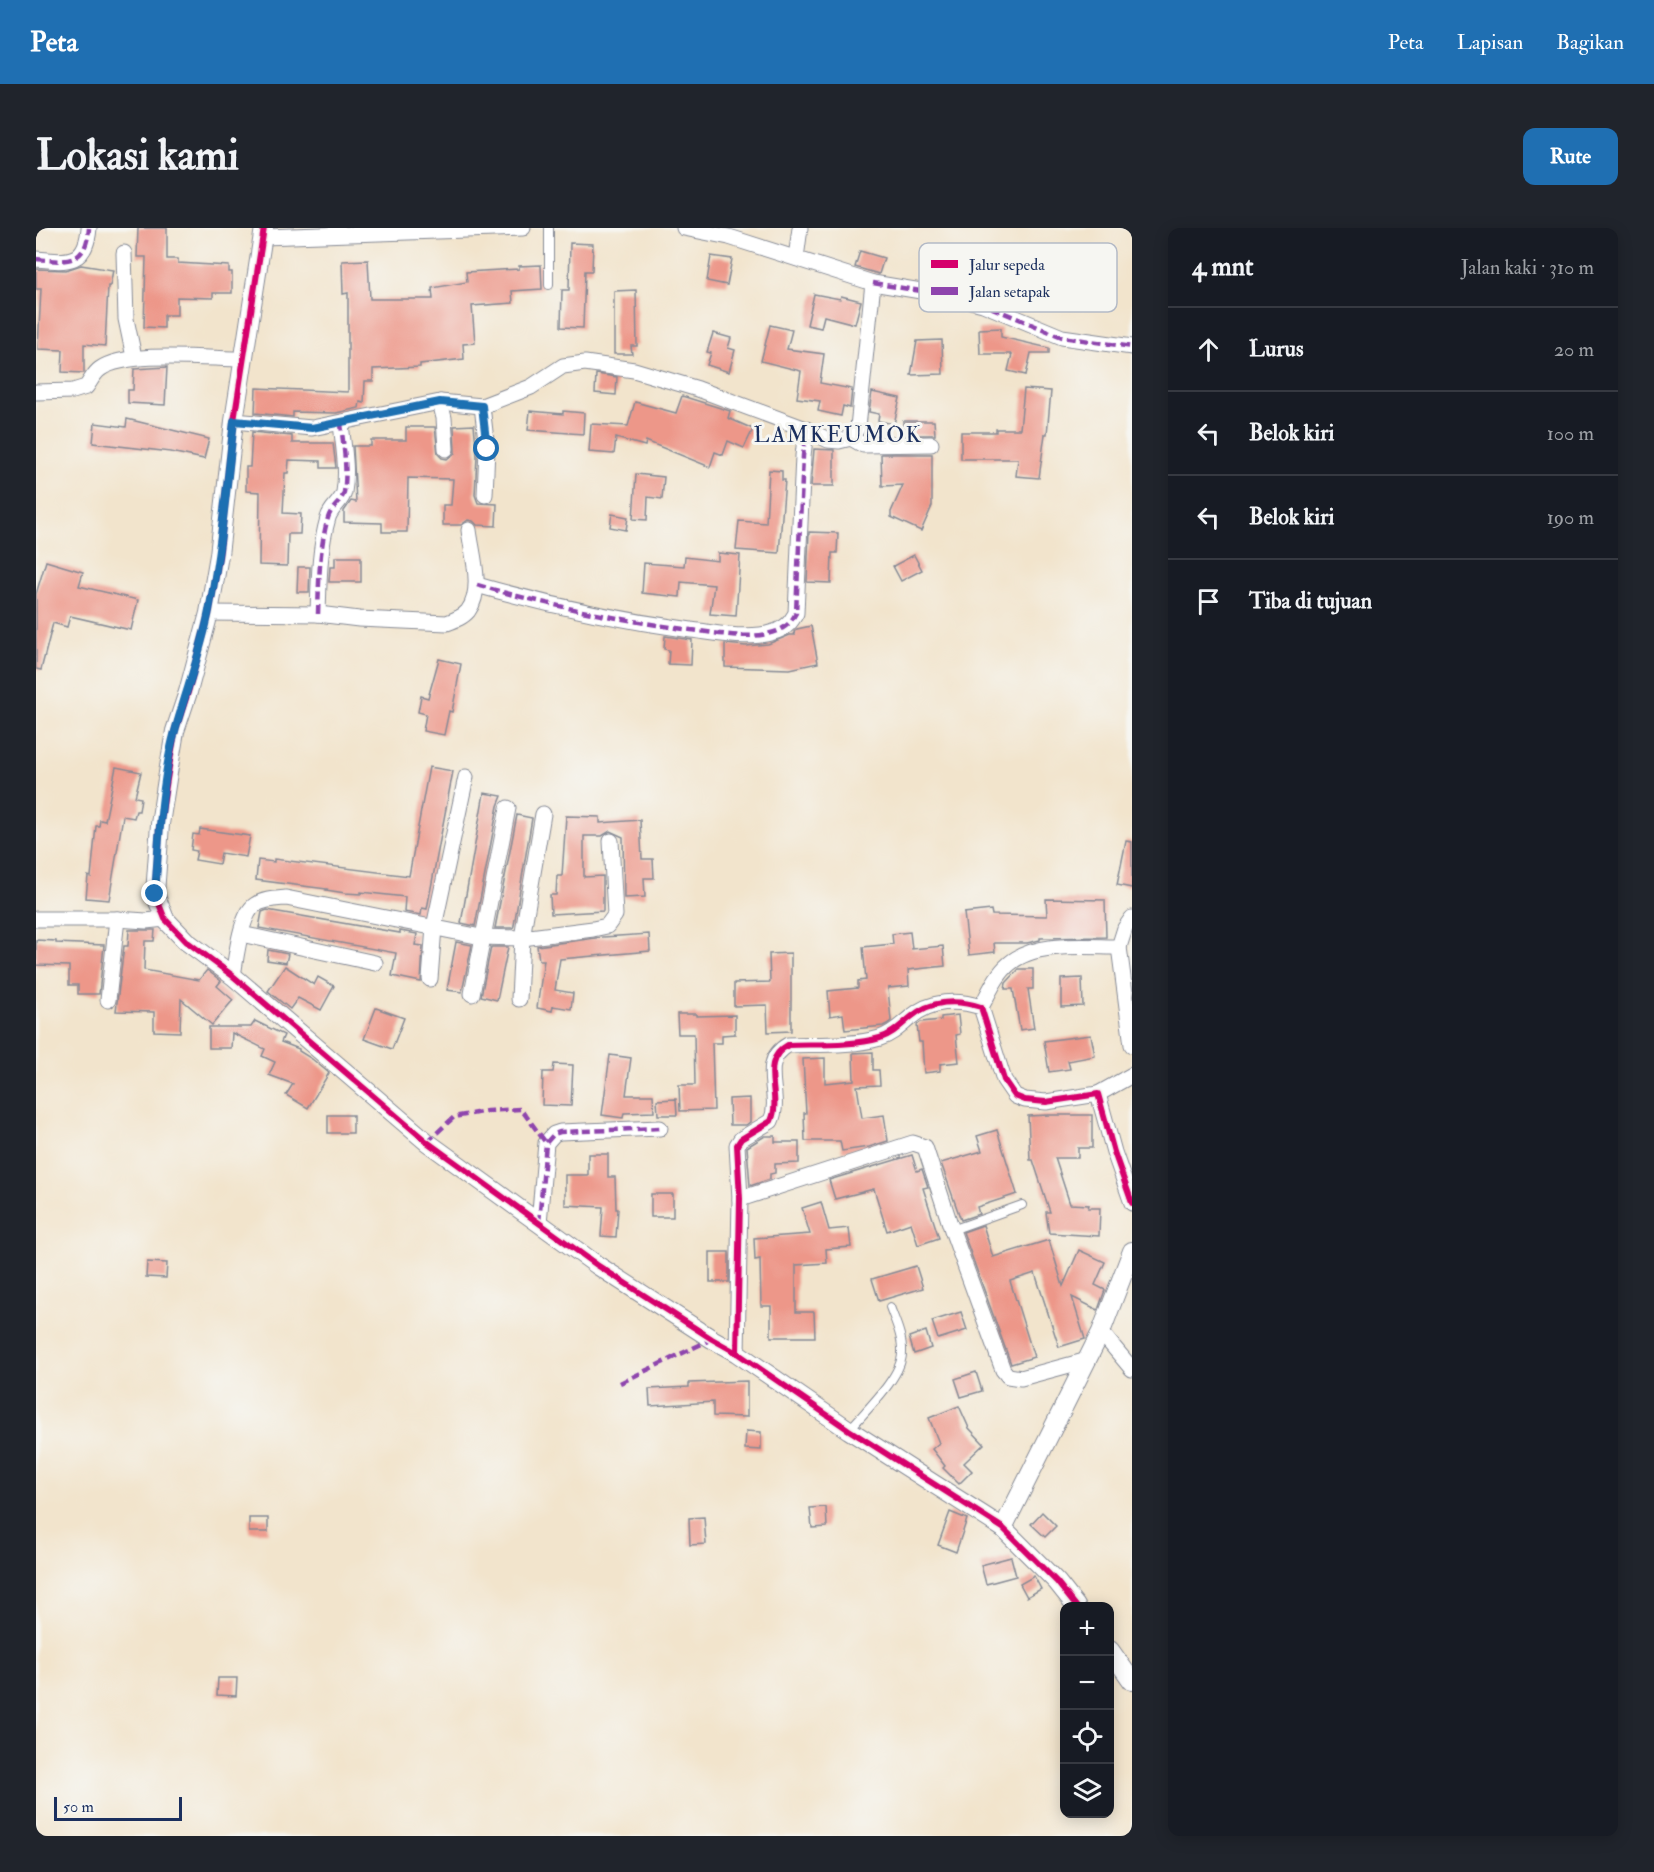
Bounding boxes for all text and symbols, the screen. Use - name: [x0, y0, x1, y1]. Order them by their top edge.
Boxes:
- text: Peta: [30, 25, 78, 60]
- text: Peta: [1388, 29, 1424, 56]
- text: Lapisan: [1457, 29, 1523, 56]
- text: Bagikan: [1556, 29, 1624, 56]
- button: Rute: [1523, 128, 1618, 185]
- text: Lokasi kami: [36, 130, 239, 182]
- legend: [919, 243, 1117, 312]
- text: 4 mnt: [1192, 251, 1253, 283]
- text: Jalur sepeda: [968, 255, 1045, 276]
- text: Jalan kaki · 310 m: [1461, 255, 1594, 280]
- text: Jalan setapak: [968, 282, 1051, 303]
- icon: ahead: [1192, 333, 1225, 366]
- text: Lurus: [1249, 335, 1303, 363]
- text: 20 m: [1554, 337, 1594, 362]
- icon: left: [1192, 417, 1225, 450]
- text: Belok kiri: [1249, 419, 1334, 447]
- district label: LAMKEUMOK: [754, 421, 922, 449]
- text: 100 m: [1547, 421, 1594, 446]
- route start: [473, 435, 499, 461]
- icon: left: [1192, 501, 1225, 534]
- text: Belok kiri: [1249, 503, 1334, 531]
- text: 190 m: [1547, 505, 1594, 530]
- icon: arrive: [1192, 585, 1225, 618]
- text: Tiba di tujuan: [1249, 587, 1372, 615]
- route end: [141, 880, 167, 906]
- map controls: [1060, 1602, 1114, 1818]
- button: +: [1060, 1602, 1114, 1656]
- button: −: [1060, 1656, 1114, 1710]
- button: locate: [1060, 1710, 1114, 1764]
- button: layers: [1060, 1764, 1114, 1818]
- scale bar: [54, 1794, 182, 1822]
- text: 50 m: [63, 1797, 94, 1817]

